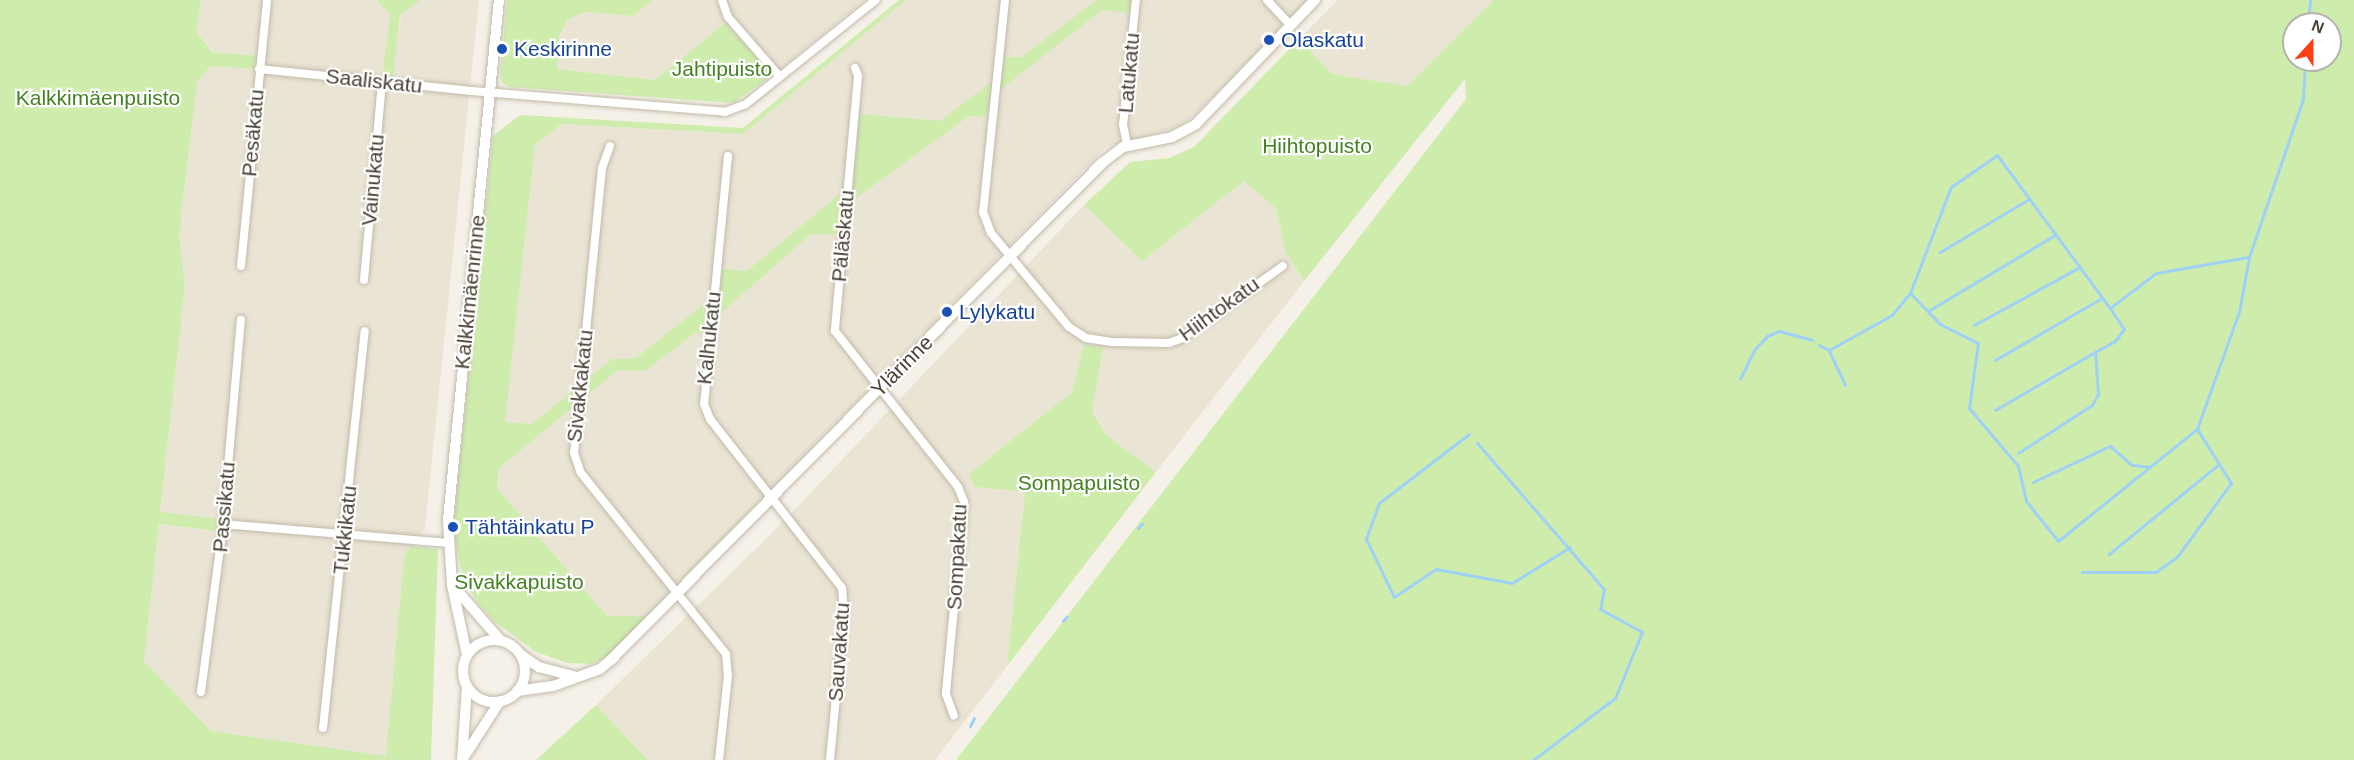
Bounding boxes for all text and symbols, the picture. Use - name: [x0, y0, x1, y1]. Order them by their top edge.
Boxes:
- north arrow: [2282, 12, 2342, 72]
- text: N: [2309, 17, 2326, 37]
- place label: Olaskatu: [1281, 27, 1364, 53]
- street label: Latukatu: [1113, 32, 1145, 114]
- marker: Olaskatu: [1262, 33, 1276, 47]
- place label: Keskirinne: [514, 36, 612, 62]
- marker: Keskirinne: [495, 42, 509, 56]
- park label: Jahtipuisto: [672, 56, 772, 82]
- street label: Saaliskatu: [325, 63, 423, 99]
- park label: Kalkkimäenpuisto: [16, 85, 180, 111]
- street label: Pesäkatu: [237, 88, 269, 178]
- street label: Vainukatu: [356, 133, 390, 227]
- park label: Hiihtopuisto: [1262, 133, 1372, 159]
- street label: Päläskatu: [826, 189, 860, 283]
- street label: Kalkkimäenrinne: [449, 213, 491, 371]
- street label: Hiihtokatu: [1174, 271, 1264, 347]
- street label: Kalhukatu: [692, 290, 726, 386]
- place label: Lylykatu: [959, 299, 1035, 325]
- marker: Lylykatu: [940, 305, 954, 319]
- street label: Sivakkakatu: [562, 328, 598, 444]
- street label: Ylärinne: [866, 330, 938, 402]
- street label: Passikatu: [207, 461, 241, 553]
- park label: Sompapuisto: [1018, 470, 1140, 496]
- street label: Tukkikatu: [328, 484, 362, 576]
- street label: Sompakatu: [942, 503, 972, 611]
- place label: Tähtäinkatu P: [465, 514, 595, 540]
- marker: Tähtäinkatu P: [446, 520, 460, 534]
- park label: Sivakkapuisto: [454, 569, 584, 595]
- street label: Sauvakatu: [823, 602, 855, 702]

